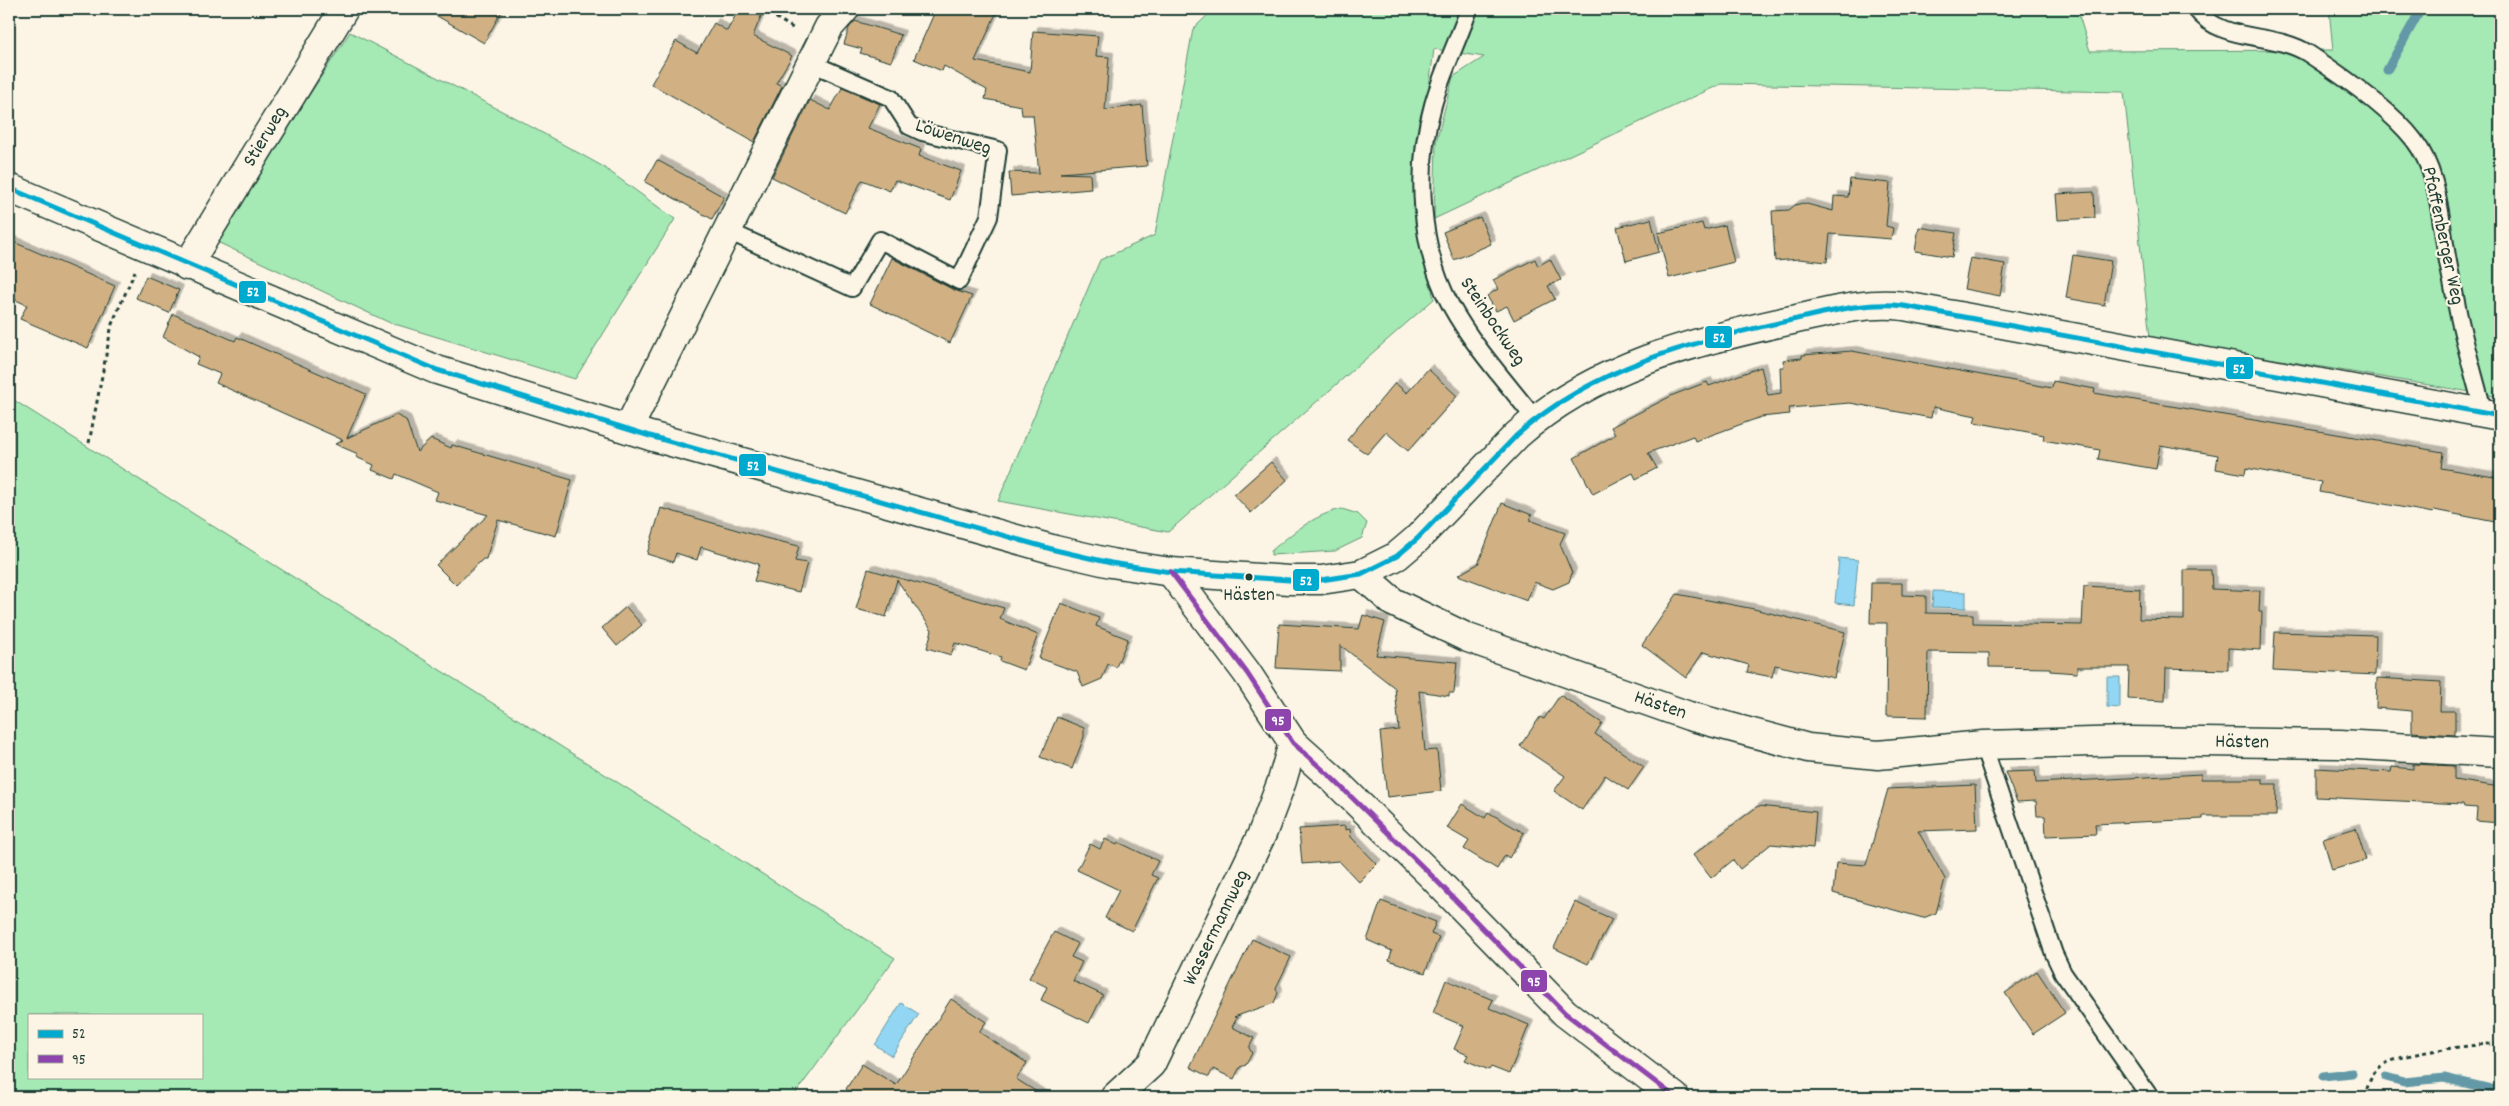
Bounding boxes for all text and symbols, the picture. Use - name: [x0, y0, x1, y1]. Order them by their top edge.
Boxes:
- street label: Stierweg: [237, 101, 295, 173]
- street label: Löwenweg: [911, 113, 995, 163]
- street label: Pfaffenberger Weg: [2414, 164, 2470, 308]
- street label: Steinbockweg: [1452, 272, 1532, 372]
- line badge: 52: [238, 280, 267, 304]
- text: 52: [247, 283, 259, 303]
- line badge: 52: [1704, 325, 1733, 349]
- text: 52: [1713, 329, 1725, 349]
- line badge: 52: [2225, 356, 2254, 380]
- text: 52: [2233, 360, 2245, 380]
- line badge: 52: [738, 453, 767, 477]
- text: 52: [747, 457, 759, 477]
- line badge: 52: [1292, 568, 1320, 592]
- marker: Hästen: [1244, 572, 1254, 582]
- text: 52: [1300, 572, 1312, 592]
- place label: Hästen: [1223, 583, 1275, 610]
- street label: Hästen: [1630, 684, 1690, 728]
- line badge: 95: [1264, 708, 1292, 732]
- text: 95: [1272, 712, 1285, 732]
- street label: Hästen: [2215, 729, 2269, 757]
- street label: Wassermannweg: [1177, 865, 1257, 991]
- line badge: 95: [1520, 969, 1548, 993]
- text: 95: [1528, 973, 1541, 993]
- legend: [28, 1014, 202, 1078]
- text: 52: [72, 1024, 86, 1046]
- text: 95: [72, 1050, 86, 1072]

